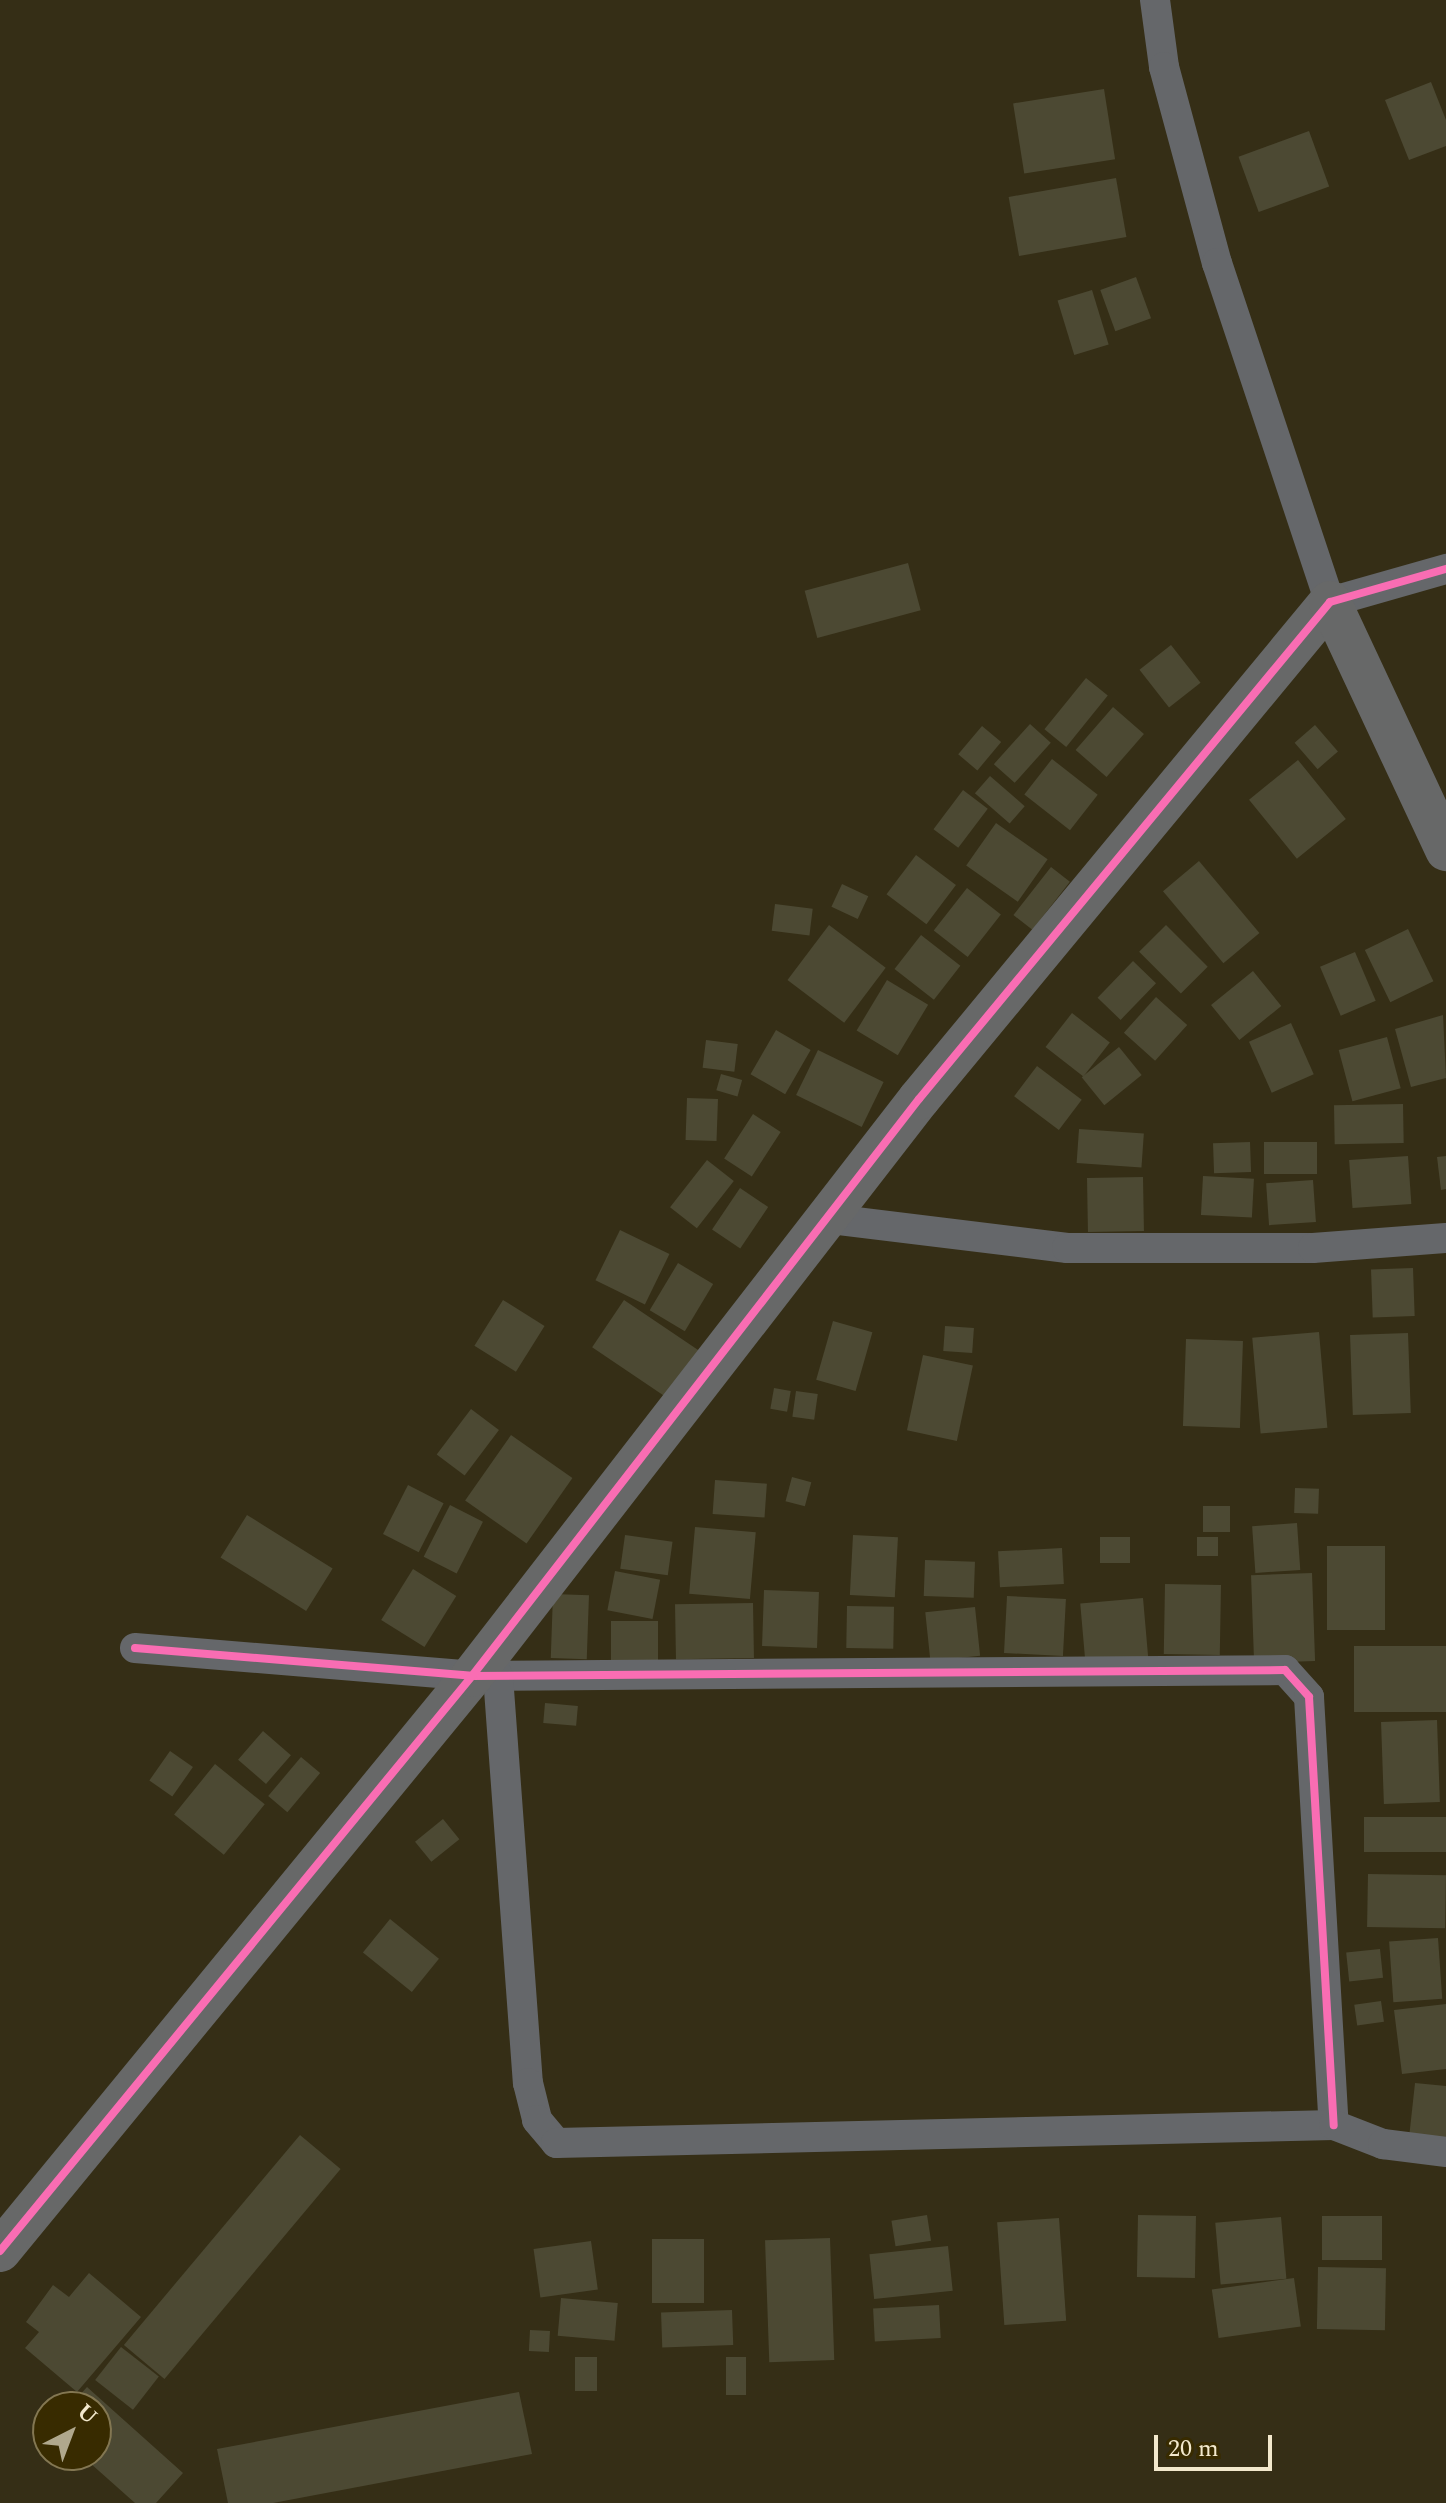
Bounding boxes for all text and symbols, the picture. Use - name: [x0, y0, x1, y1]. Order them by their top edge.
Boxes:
- north arrow: [32, 2391, 112, 2471]
- text: U: [69, 2396, 105, 2433]
- scale bar: [1158, 2419, 1276, 2469]
- text: 20 m: [1168, 2431, 1219, 2467]

